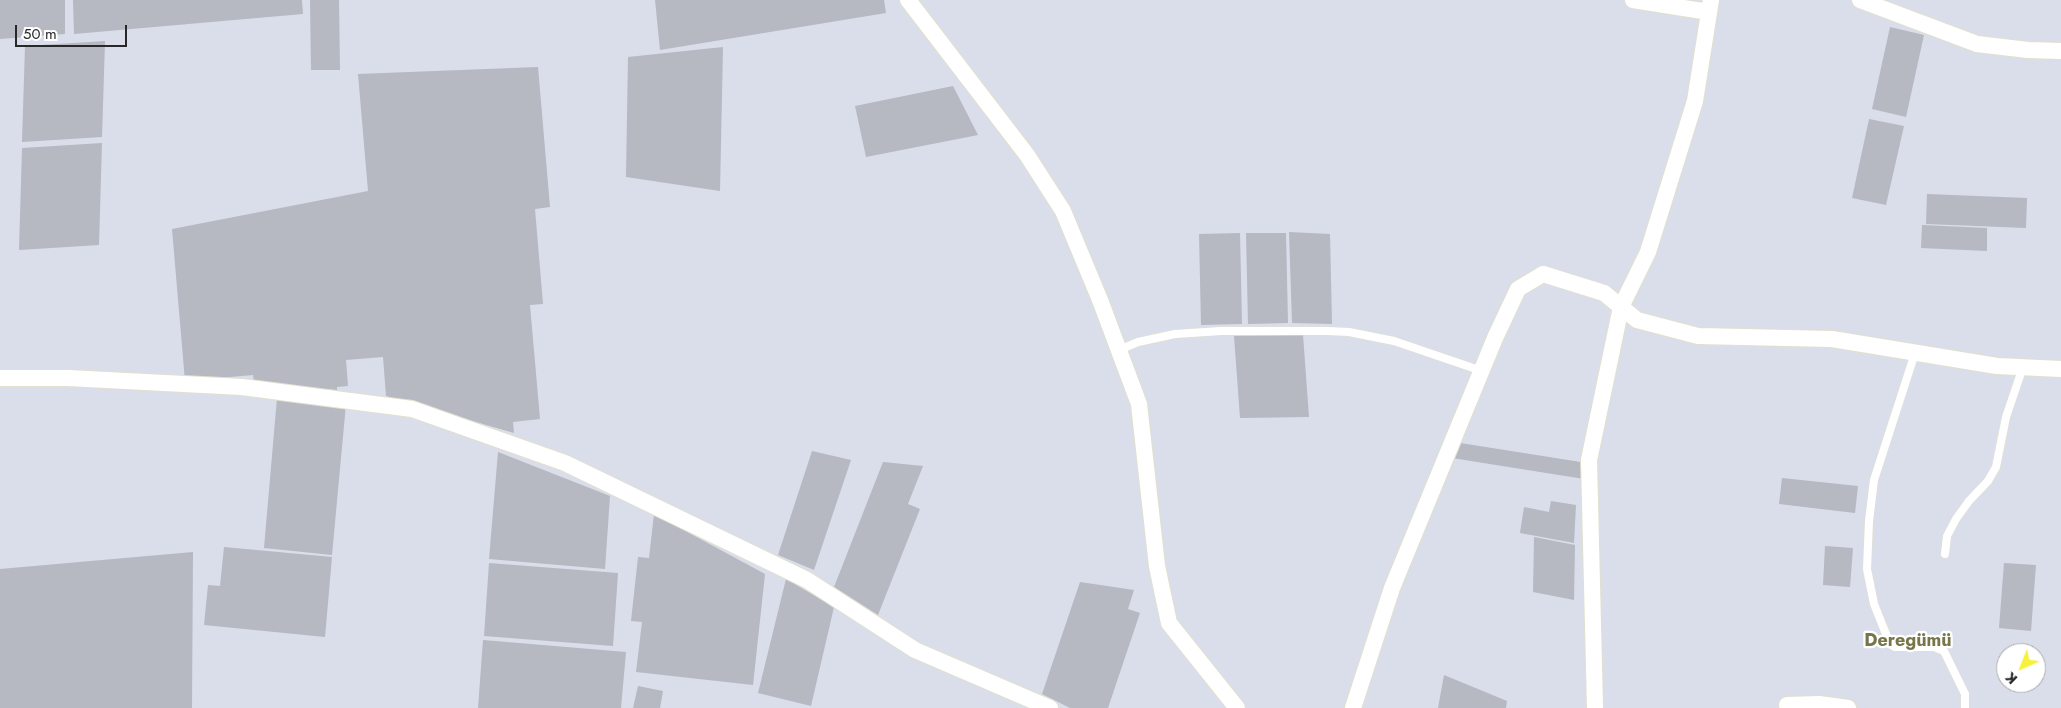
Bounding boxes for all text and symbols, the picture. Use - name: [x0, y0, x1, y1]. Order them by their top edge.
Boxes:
- scale bar: [18, 15, 130, 47]
- text: 50 m: [23, 23, 57, 45]
- district label: Deregümü: [1864, 631, 1952, 653]
- north arrow: [1996, 643, 2046, 693]
- text: K: [2001, 667, 2022, 689]

